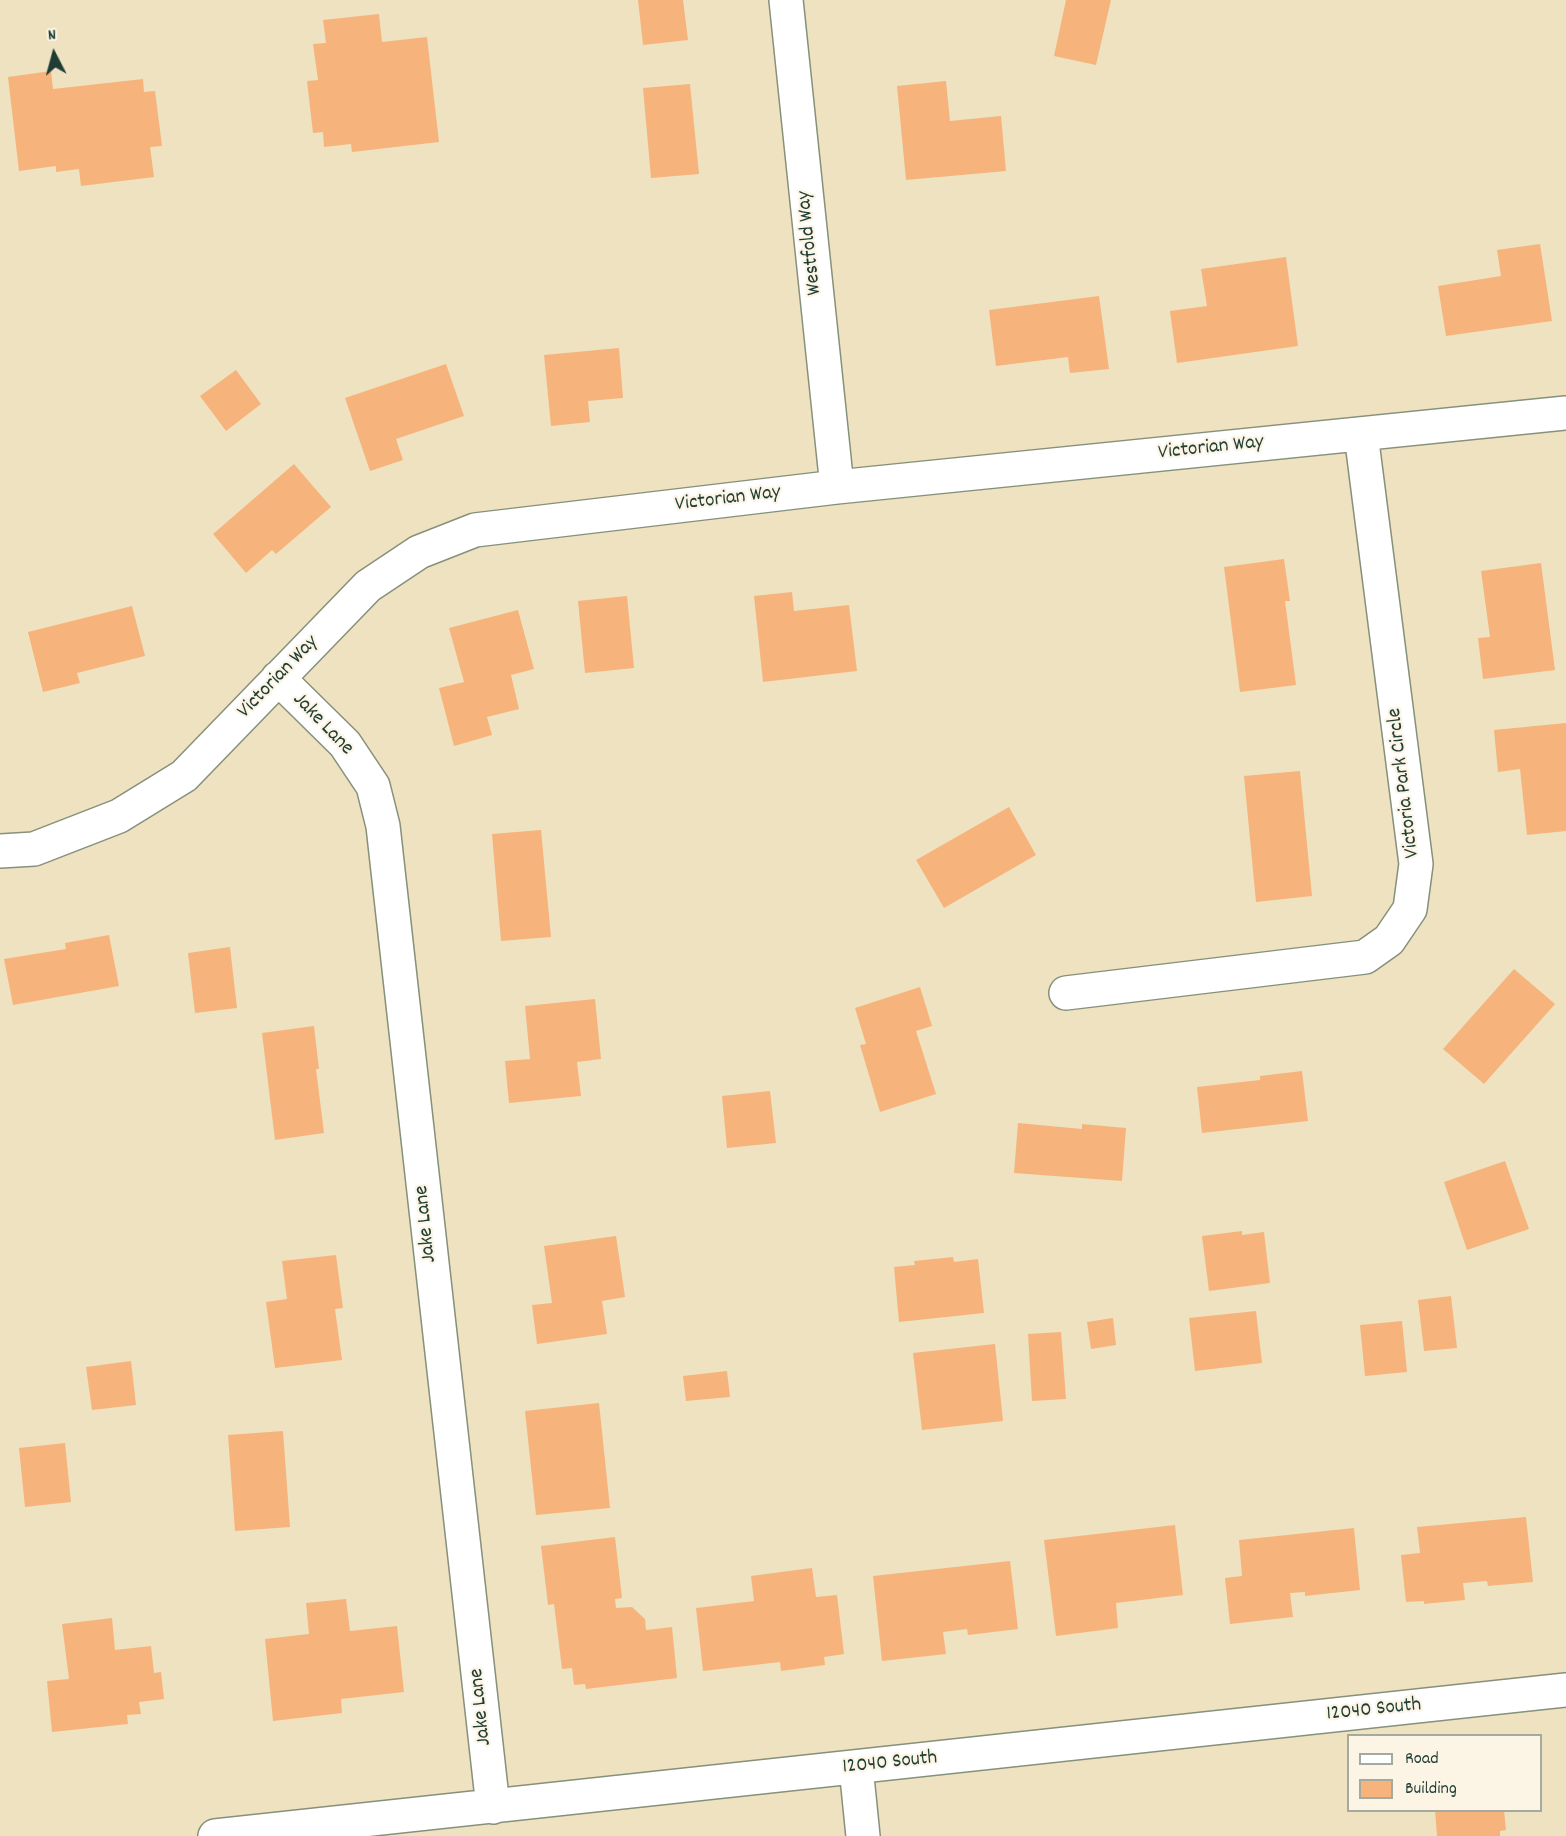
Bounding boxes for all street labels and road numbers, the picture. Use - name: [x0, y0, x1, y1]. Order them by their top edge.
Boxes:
- street label: Westfold Way: [793, 190, 829, 296]
- street label: Victorian Way: [1157, 431, 1265, 467]
- street label: Victorian Way: [674, 481, 782, 519]
- street label: Victorian Way: [233, 631, 325, 725]
- street label: Jake Lane: [286, 688, 358, 762]
- street label: Victoria Park Circle: [1383, 707, 1427, 859]
- street label: Jake Lane: [410, 1184, 444, 1264]
- street label: Jake Lane: [465, 1667, 499, 1747]
- street label: 12040 South: [1325, 1693, 1423, 1729]
- street label: 12040 South: [841, 1746, 939, 1782]

